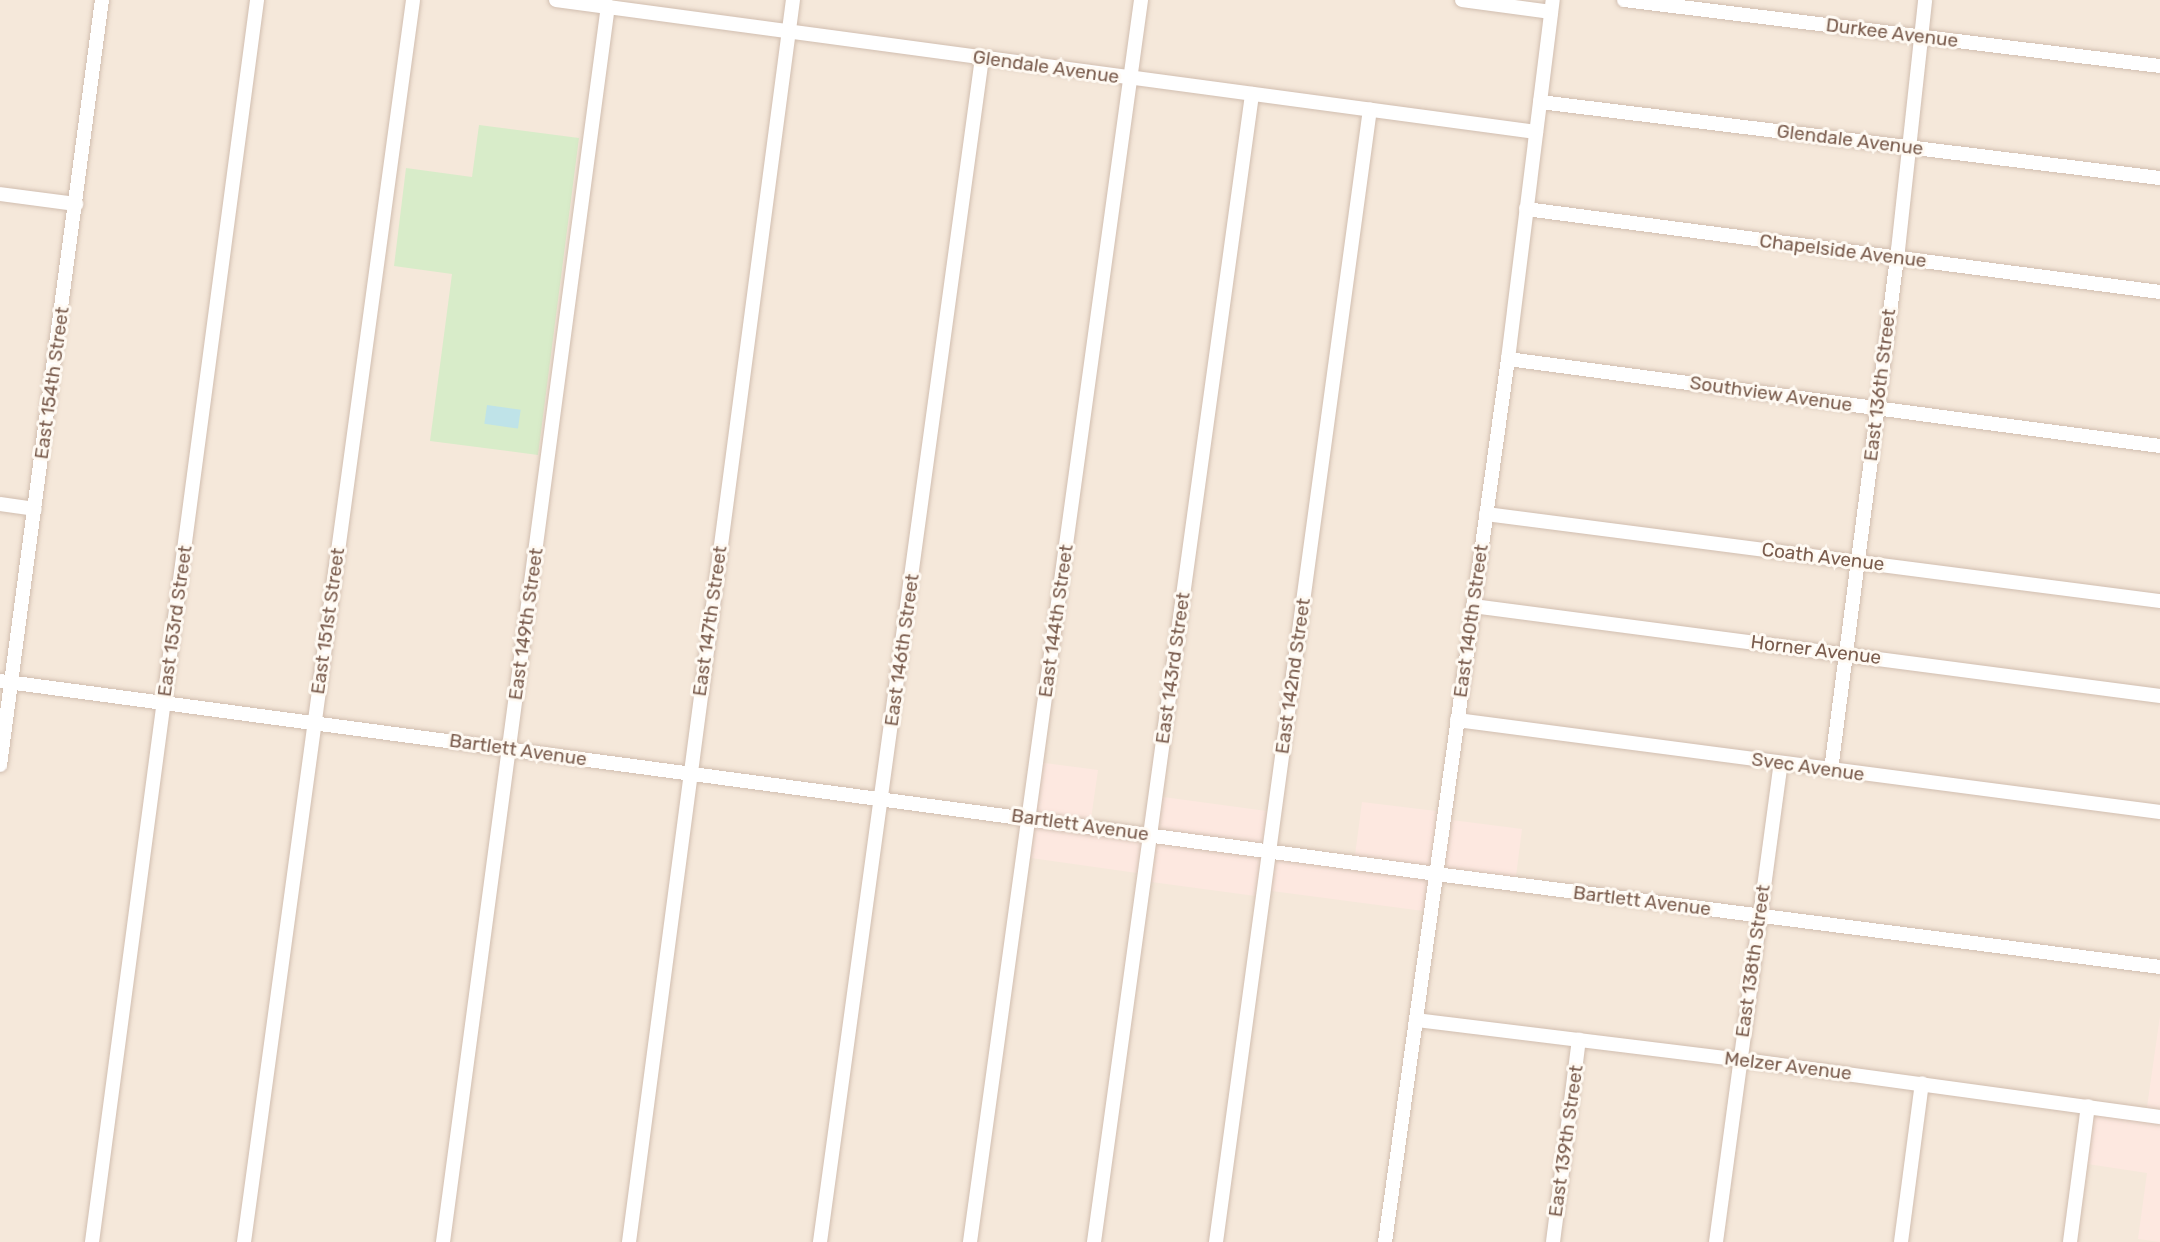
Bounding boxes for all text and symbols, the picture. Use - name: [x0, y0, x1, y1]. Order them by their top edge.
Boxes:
- street label: Durkee Avenue: [1824, 14, 1960, 52]
- street label: Glendale Avenue: [971, 45, 1121, 89]
- street label: Glendale Avenue: [1775, 120, 1925, 160]
- street label: Chapelside Avenue: [1758, 229, 1928, 273]
- street label: East 154th Street: [30, 305, 74, 461]
- street label: East 136th Street: [1859, 308, 1901, 462]
- street label: Southview Avenue: [1688, 371, 1854, 417]
- street label: Coath Avenue: [1760, 538, 1886, 576]
- street label: East 144th Street: [1034, 543, 1078, 699]
- street label: East 140th Street: [1449, 543, 1493, 699]
- street label: East 153rd Street: [153, 544, 197, 698]
- street label: East 147th Street: [688, 544, 732, 698]
- street label: East 151st Street: [306, 546, 350, 696]
- street label: East 149th Street: [504, 546, 548, 702]
- street label: East 146th Street: [880, 572, 924, 728]
- street label: East 143rd Street: [1151, 591, 1195, 745]
- street label: East 142nd Street: [1271, 597, 1315, 755]
- street label: Horner Avenue: [1749, 631, 1883, 669]
- street label: Bartlett Avenue: [448, 729, 588, 771]
- street label: Svec Avenue: [1750, 748, 1866, 786]
- street label: Bartlett Avenue: [1010, 804, 1150, 846]
- street label: Bartlett Avenue: [1572, 881, 1712, 921]
- street label: East 138th Street: [1731, 883, 1775, 1039]
- street label: Melzer Avenue: [1723, 1047, 1853, 1085]
- street label: East 139th Street: [1544, 1064, 1588, 1218]

